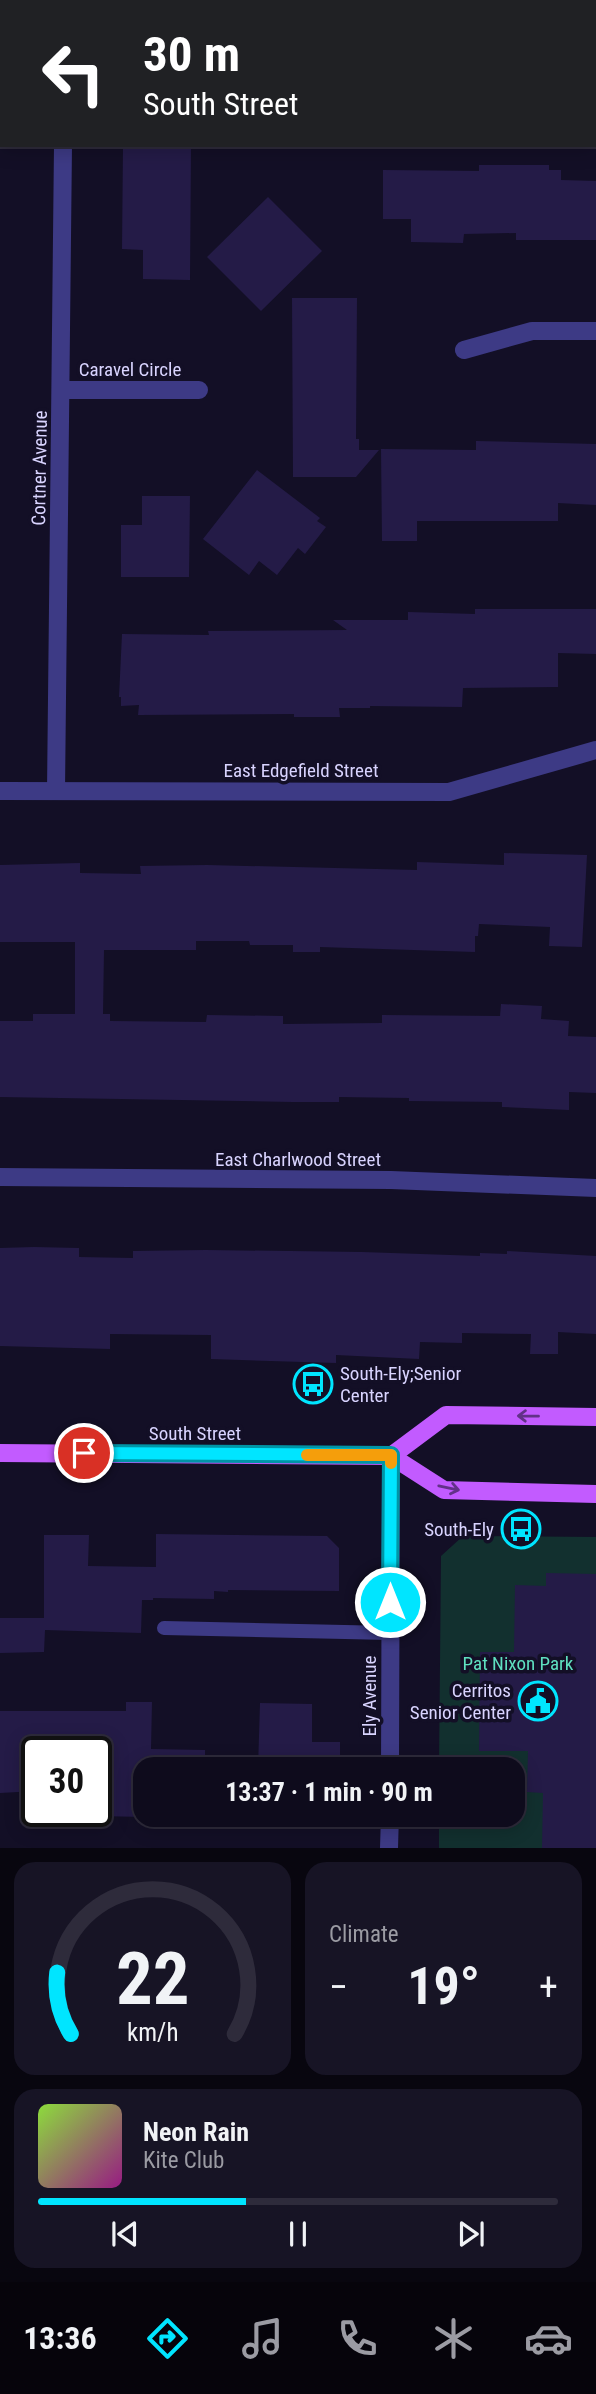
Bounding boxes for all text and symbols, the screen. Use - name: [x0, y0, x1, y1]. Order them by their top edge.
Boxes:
- text: 30 m: [143, 26, 240, 83]
- icon: left: [28, 28, 119, 119]
- text: South Street: [143, 85, 298, 123]
- street label: Caravel Circle: [79, 358, 181, 381]
- street label: Cortner Avenue: [27, 410, 52, 526]
- street label: East Edgefield Street: [223, 759, 379, 782]
- street label: East Charlwood Street: [215, 1148, 381, 1171]
- place label: South-Ely;Senior Center: [340, 1362, 462, 1407]
- bus stop icon: South-Ely;Senior Center: [292, 1363, 334, 1405]
- one-way arrow: [517, 1409, 540, 1423]
- street label: South Street: [149, 1422, 241, 1445]
- pin: [54, 1423, 114, 1483]
- icon: arrive: [65, 1434, 103, 1472]
- one-way arrow: [438, 1483, 460, 1496]
- bus stop icon: South-Ely: [500, 1508, 542, 1550]
- place label: South-Ely: [424, 1518, 494, 1541]
- position arrow: [353, 1565, 427, 1639]
- park label: Pat Nixon Park: [463, 1652, 574, 1675]
- street label: Ely Avenue: [358, 1656, 381, 1736]
- place label: Cerritos Senior Center: [410, 1679, 511, 1724]
- public building icon: Cerritos Senior Center: [517, 1680, 559, 1722]
- speed limit sign: 30: [21, 1736, 112, 1827]
- text: 13:37 · 1 min · 90 m: [225, 1777, 433, 1807]
- text: Climate: [329, 1921, 399, 1948]
- text: 22: [116, 1937, 189, 2023]
- text: 19°: [407, 1956, 480, 2017]
- text: −: [329, 1965, 348, 2009]
- text: +: [539, 1965, 558, 2009]
- text: km/h: [127, 2018, 178, 2047]
- text: Neon Rain: [143, 2117, 249, 2147]
- text: Kite Club: [143, 2147, 224, 2174]
- icon: previous: [106, 2215, 144, 2253]
- icon: pause: [279, 2215, 317, 2253]
- icon: next: [452, 2215, 490, 2253]
- icon: directions: [143, 2314, 192, 2363]
- icon: music: [238, 2314, 287, 2363]
- icon: phone: [333, 2314, 382, 2363]
- icon: climate: [429, 2314, 478, 2363]
- icon: car: [524, 2314, 573, 2363]
- text: 13:36: [23, 2319, 97, 2357]

